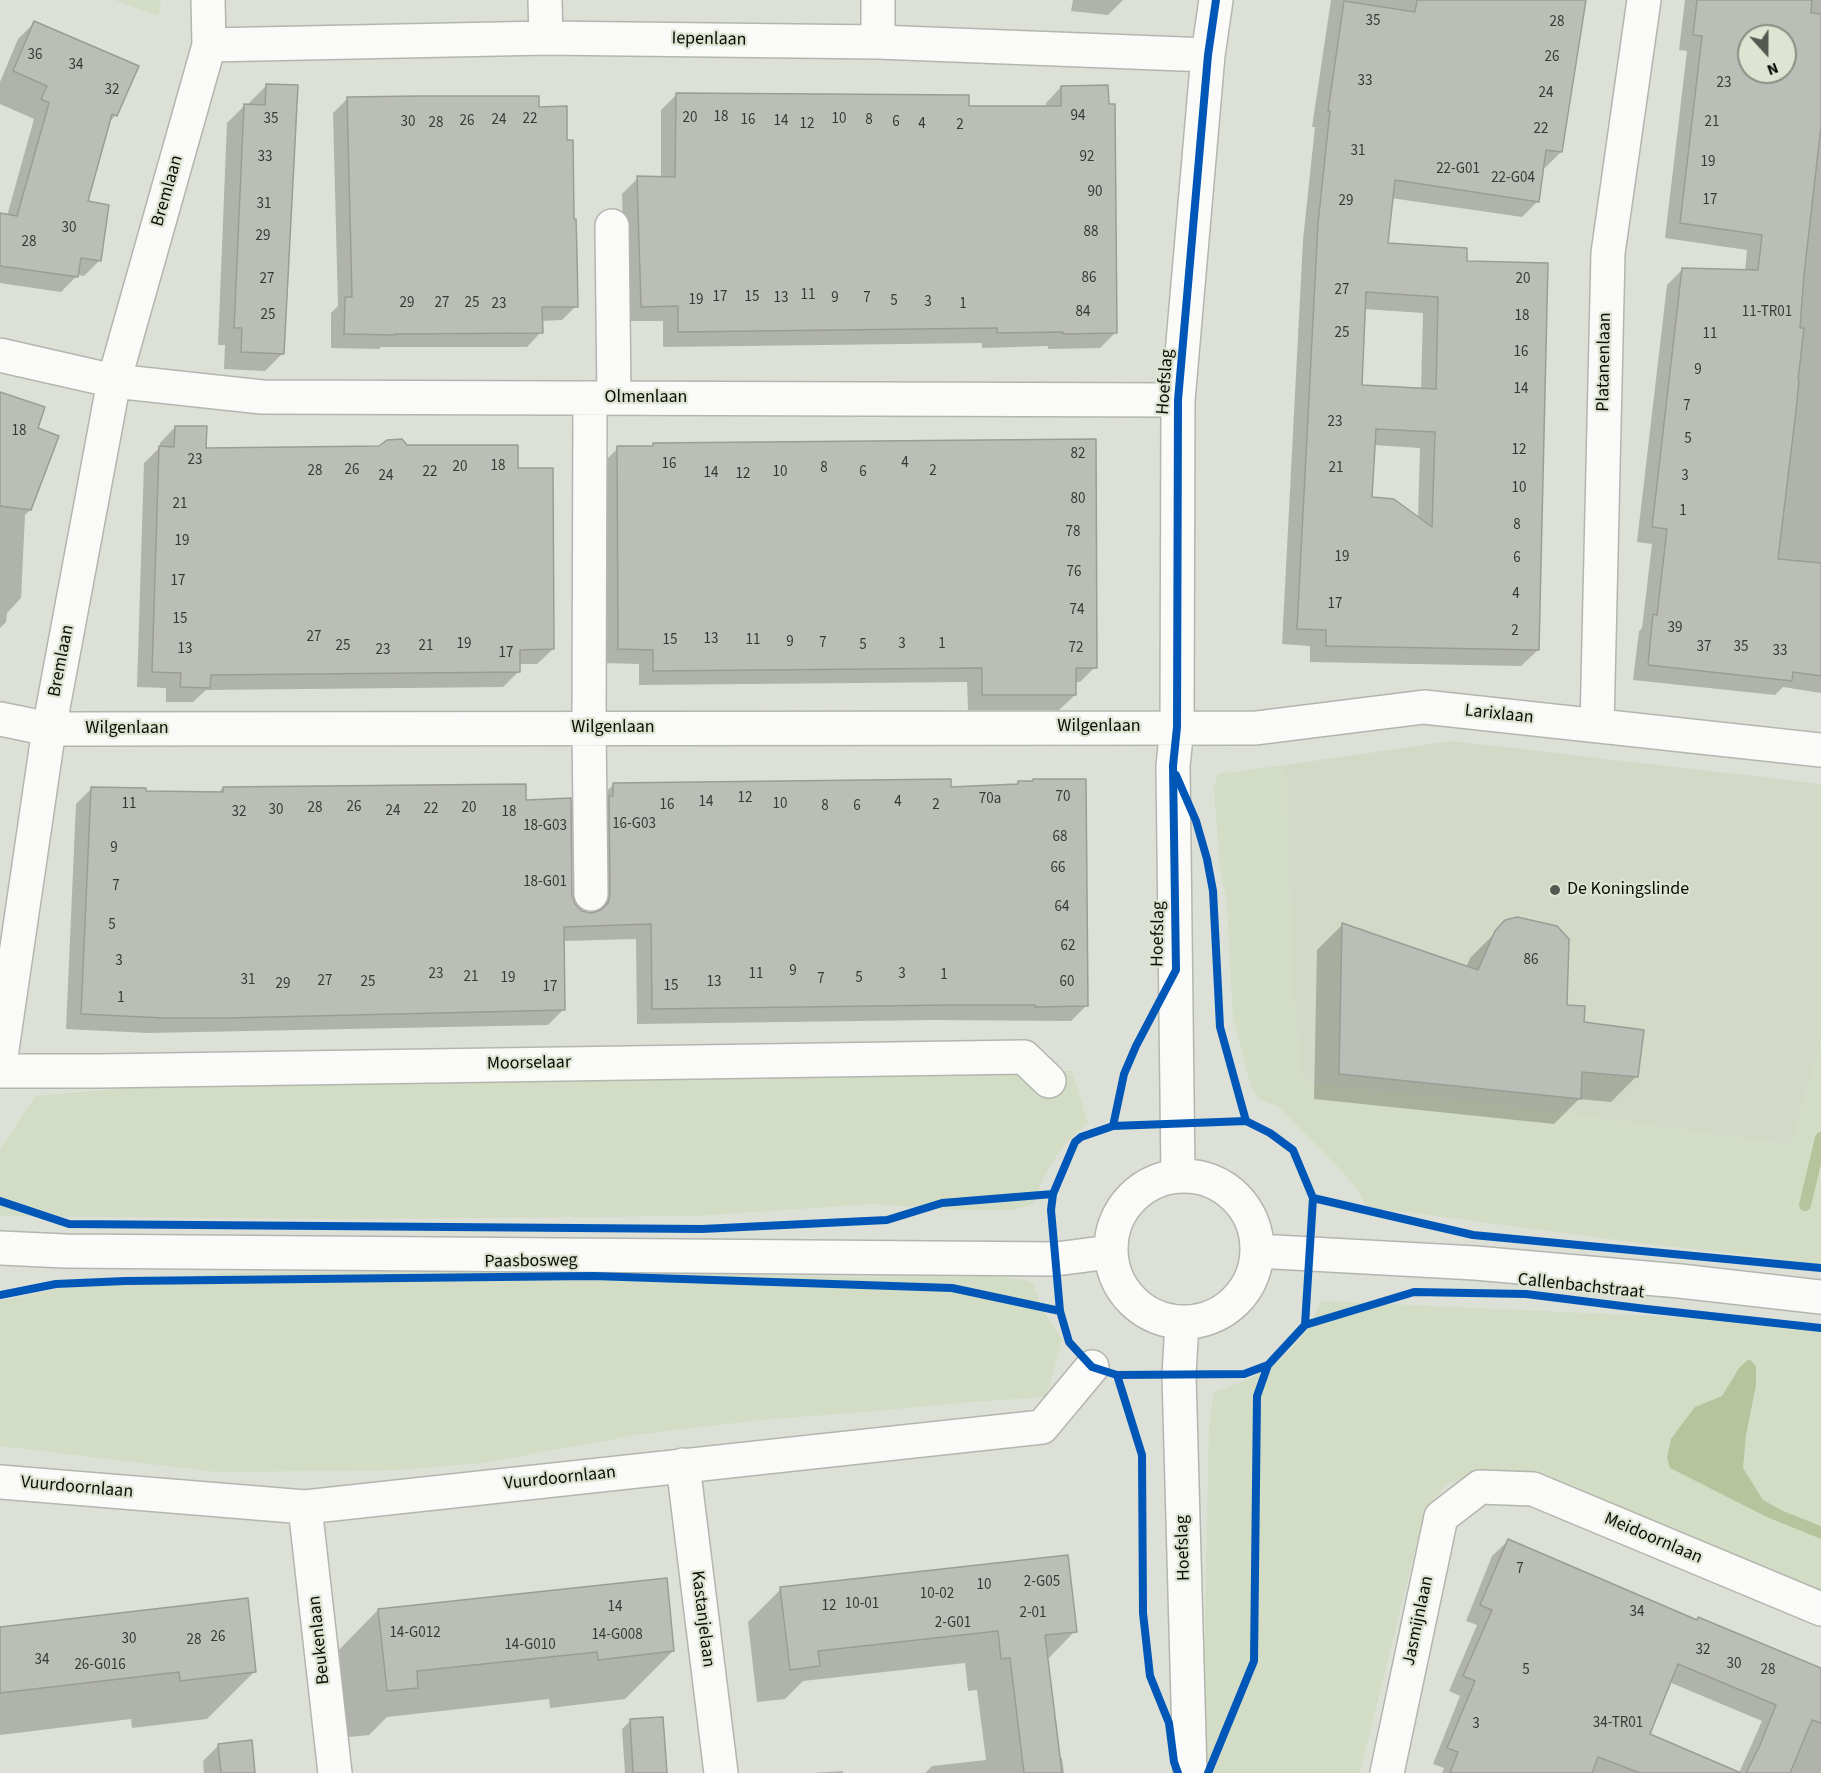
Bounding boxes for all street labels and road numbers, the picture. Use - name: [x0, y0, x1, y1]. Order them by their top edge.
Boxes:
- street label: Iepenlaan: [671, 29, 747, 51]
- street label: Bremlaan: [148, 153, 188, 229]
- street label: Platanenlaan: [1593, 312, 1617, 412]
- street label: Hoefslag: [1153, 348, 1179, 416]
- street label: Olmenlaan: [605, 387, 687, 409]
- street label: Bremlaan: [44, 623, 80, 699]
- street label: Larixlaan: [1464, 701, 1534, 729]
- street label: Wilgenlaan: [1057, 716, 1141, 738]
- street label: Wilgenlaan: [571, 717, 655, 739]
- street label: Wilgenlaan: [85, 718, 169, 740]
- street label: Hoefslag: [1148, 901, 1170, 967]
- street label: Moorselaar: [487, 1052, 571, 1076]
- street label: Paasbosweg: [484, 1250, 578, 1274]
- street label: Callenbachstraat: [1517, 1270, 1645, 1304]
- street label: Vuurdoornlaan: [503, 1462, 617, 1496]
- street label: Vuurdoornlaan: [20, 1472, 134, 1504]
- street label: Meidoornlaan: [1601, 1509, 1705, 1569]
- street label: Hoefslag: [1172, 1515, 1196, 1581]
- street label: Kastanjelaan: [685, 1569, 719, 1669]
- street label: Jasmijnlaan: [1399, 1574, 1439, 1668]
- street label: Beukenlaan: [305, 1594, 335, 1686]

